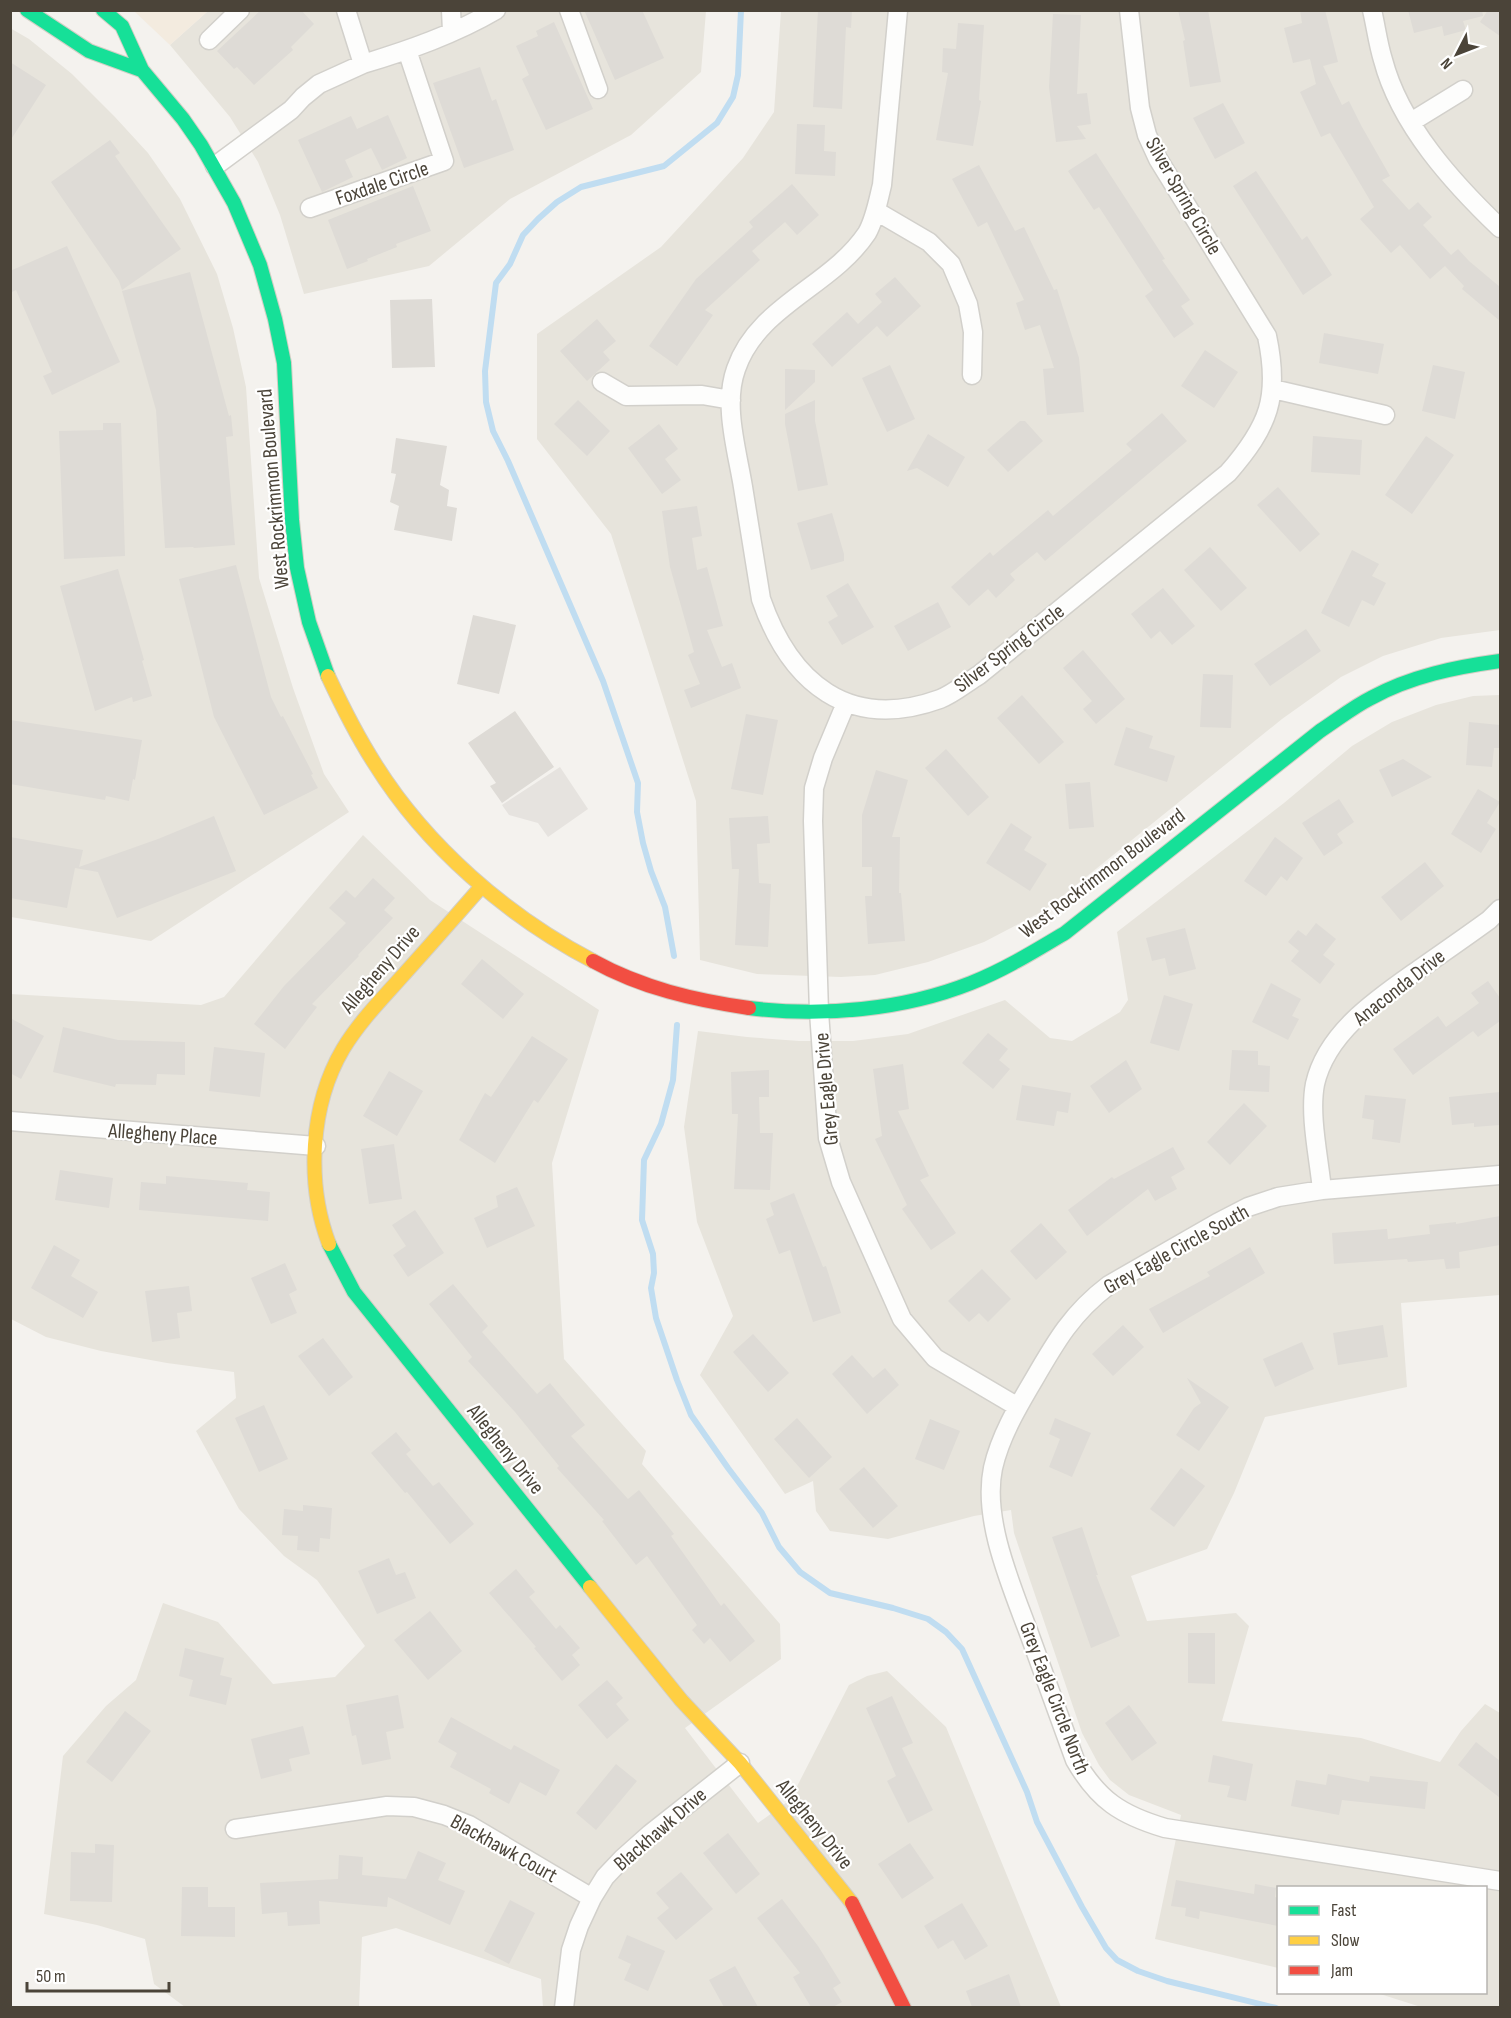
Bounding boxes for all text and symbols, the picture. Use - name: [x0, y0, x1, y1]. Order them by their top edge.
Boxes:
- north arrow: [1427, 24, 1487, 84]
- text: N: [1437, 54, 1457, 73]
- street label: Silver Spring Circle: [1140, 133, 1227, 259]
- street label: Foxdale Circle: [332, 156, 432, 211]
- street label: West Rockrimmon Boulevard: [252, 388, 295, 590]
- street label: Silver Spring Circle: [949, 599, 1069, 698]
- street label: West Rockrimmon Boulevard: [1015, 803, 1190, 944]
- street label: Allegheny Drive: [335, 920, 425, 1019]
- street label: Anaconda Drive: [1348, 944, 1450, 1032]
- street label: Grey Eagle Drive: [809, 1032, 844, 1146]
- street label: Allegheny Place: [107, 1118, 218, 1151]
- street label: Grey Eagle Circle South: [1099, 1199, 1253, 1300]
- street label: Allegheny Drive: [461, 1399, 549, 1499]
- street label: Grey Eagle Circle North: [1014, 1618, 1095, 1778]
- street label: Allegheny Drive: [770, 1774, 858, 1874]
- street label: Blackhawk Drive: [609, 1782, 712, 1876]
- street label: Blackhawk Court: [446, 1809, 561, 1888]
- legend: [1277, 1886, 1487, 1994]
- text: Fast: [1331, 1900, 1357, 1921]
- text: Slow: [1331, 1930, 1360, 1951]
- scale bar: [27, 1955, 170, 1993]
- text: Jam: [1330, 1960, 1353, 1981]
- text: 50 m: [36, 1966, 66, 1987]

